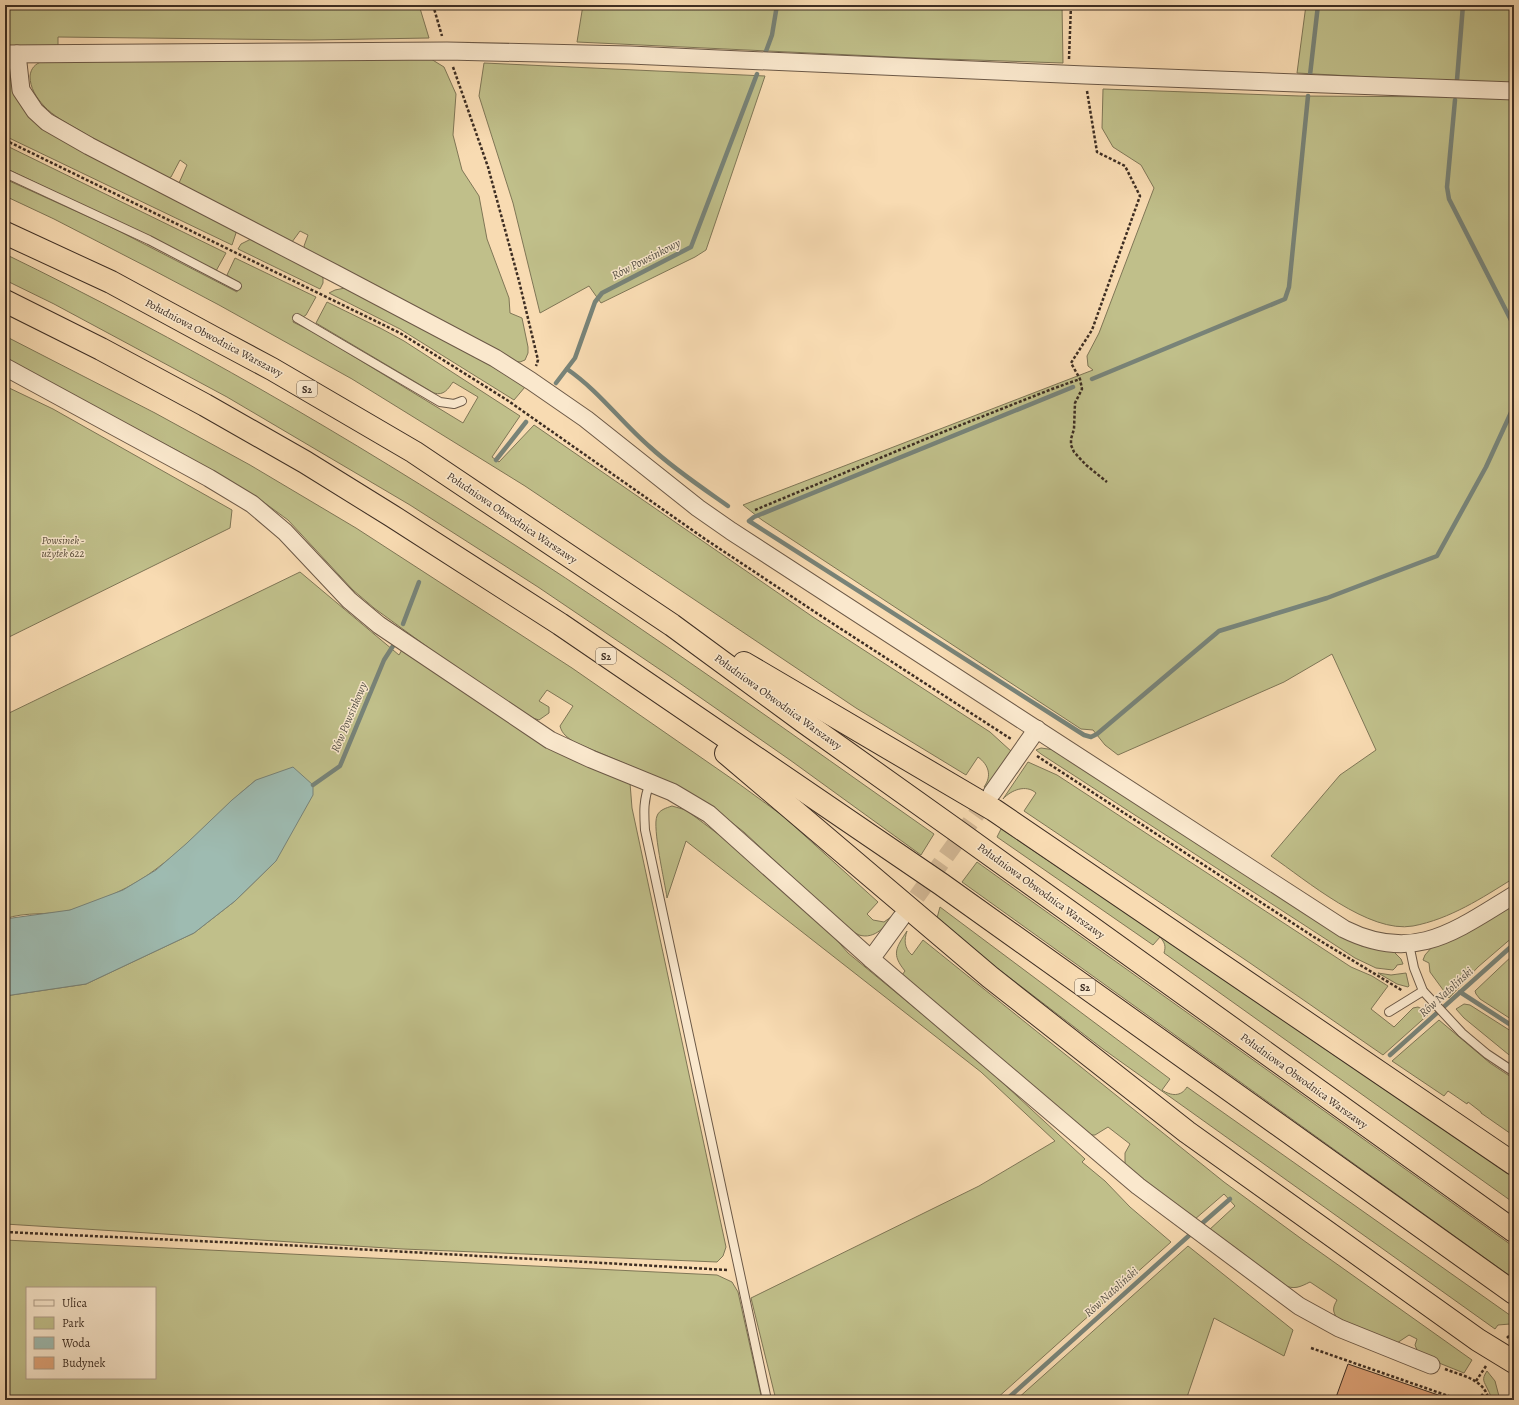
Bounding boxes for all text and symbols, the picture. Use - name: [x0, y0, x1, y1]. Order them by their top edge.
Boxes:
- water label: Rów Powsinkowy: [609, 234, 684, 283]
- street label: Południowa Obwodnica Warszawy: [143, 295, 286, 381]
- road number: S2: [297, 381, 317, 397]
- street label: Południowa Obwodnica Warszawy: [444, 469, 580, 567]
- park label: Powsinek - użytek 622: [41, 533, 85, 561]
- road number: S2: [596, 648, 616, 664]
- street label: Południowa Obwodnica Warszawy: [711, 651, 845, 753]
- water label: Rów Powsinkowy: [327, 679, 371, 755]
- street label: Południowa Obwodnica Warszawy: [974, 840, 1108, 942]
- water label: Rów Natoliński: [1416, 963, 1476, 1021]
- road number: S2: [1075, 979, 1095, 995]
- street label: Południowa Obwodnica Warszawy: [1237, 1030, 1371, 1132]
- water label: Rów Natoliński: [1081, 1263, 1141, 1321]
- legend: [26, 1287, 156, 1379]
- text: Ulica: [62, 1295, 87, 1311]
- text: Park: [62, 1315, 85, 1331]
- text: Woda: [61, 1335, 91, 1351]
- text: Budynek: [62, 1355, 105, 1371]

